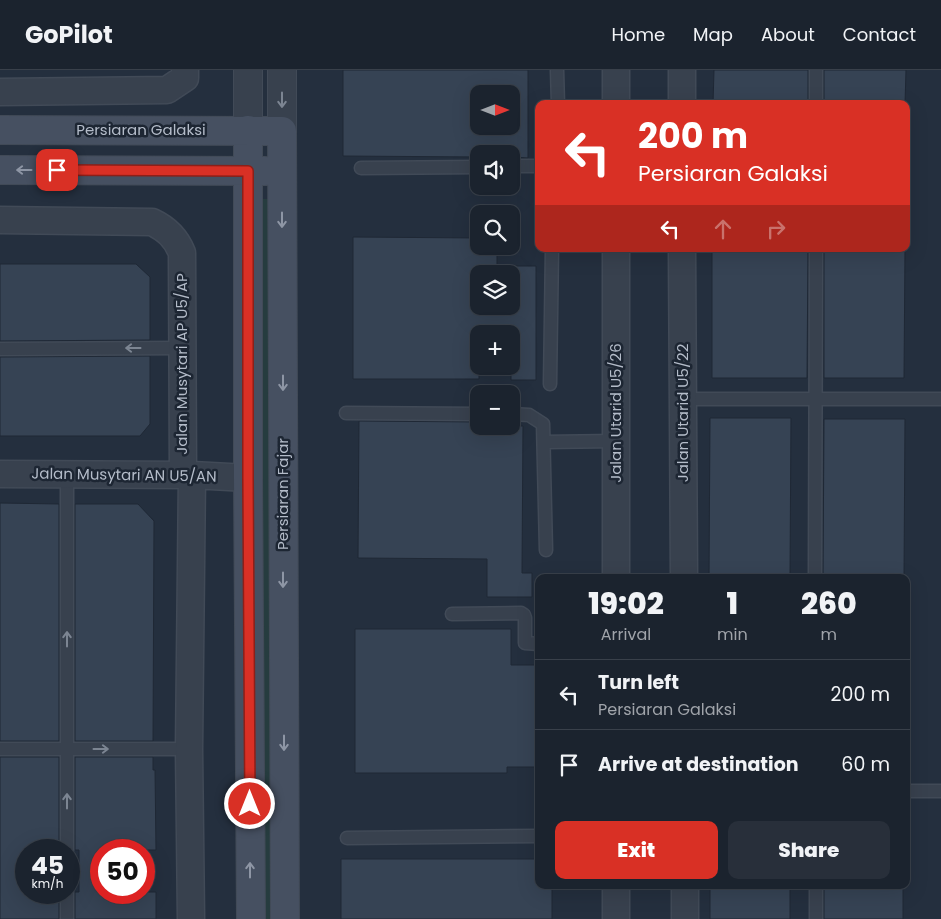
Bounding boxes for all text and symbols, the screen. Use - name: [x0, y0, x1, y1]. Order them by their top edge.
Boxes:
- text: GoPilot: [25, 18, 113, 51]
- text: Home: [611, 22, 665, 47]
- text: Map: [693, 22, 733, 47]
- text: About: [761, 22, 815, 47]
- text: Contact: [843, 22, 916, 47]
- north arrow: [470, 85, 520, 135]
- map controls: [470, 85, 520, 435]
- one-way arrow: [277, 92, 287, 108]
- text: 200 m: [638, 111, 748, 160]
- street label: Persiaran Galaksi: [76, 119, 206, 140]
- icon: left: [555, 120, 620, 185]
- button: sound: [470, 145, 520, 195]
- pin: [36, 149, 78, 191]
- icon: arrive: [43, 156, 71, 184]
- text: Persiaran Galaksi: [638, 158, 828, 189]
- one-way arrow: [16, 165, 32, 175]
- button: search: [470, 205, 520, 255]
- one-way arrow: [277, 212, 287, 228]
- icon: left: [656, 215, 684, 243]
- icon: ahead: [709, 215, 737, 243]
- icon: right: [762, 215, 790, 243]
- button: layers: [470, 265, 520, 315]
- street label: Jalan Musytari AP U5/AP: [171, 273, 192, 455]
- button: +: [470, 325, 520, 375]
- one-way arrow: [125, 343, 142, 353]
- street label: Jalan Utarid U5/26: [605, 343, 626, 483]
- street label: Jalan Utarid U5/22: [672, 344, 693, 482]
- one-way arrow: [278, 375, 287, 391]
- button: −: [470, 385, 520, 435]
- street label: Persiaran Fajar: [272, 438, 293, 550]
- street label: Jalan Musytari AN U5/AN: [31, 462, 217, 487]
- one-way arrow: [278, 572, 288, 588]
- text: 19:02: [588, 582, 664, 625]
- text: 1: [727, 582, 738, 625]
- text: 260: [801, 582, 857, 625]
- text: Arrival: [601, 623, 651, 646]
- text: min: [717, 623, 748, 646]
- text: m: [821, 623, 837, 646]
- one-way arrow: [62, 631, 72, 648]
- text: Turn left: [598, 669, 679, 696]
- icon: left: [555, 681, 583, 709]
- text: 200 m: [831, 681, 890, 708]
- text: Persiaran Galaksi: [598, 698, 736, 721]
- one-way arrow: [279, 734, 289, 751]
- one-way arrow: [92, 744, 109, 754]
- icon: arrive: [555, 751, 583, 779]
- text: Arrive at destination: [598, 751, 799, 778]
- text: 60 m: [841, 751, 890, 778]
- position arrow: [223, 777, 275, 829]
- one-way arrow: [62, 793, 72, 810]
- button: Exit: [555, 821, 718, 879]
- button: Share: [728, 821, 890, 879]
- speed limit sign: 50: [90, 839, 155, 904]
- text: 45: [31, 848, 64, 883]
- one-way arrow: [245, 863, 255, 879]
- text: km/h: [32, 875, 63, 892]

